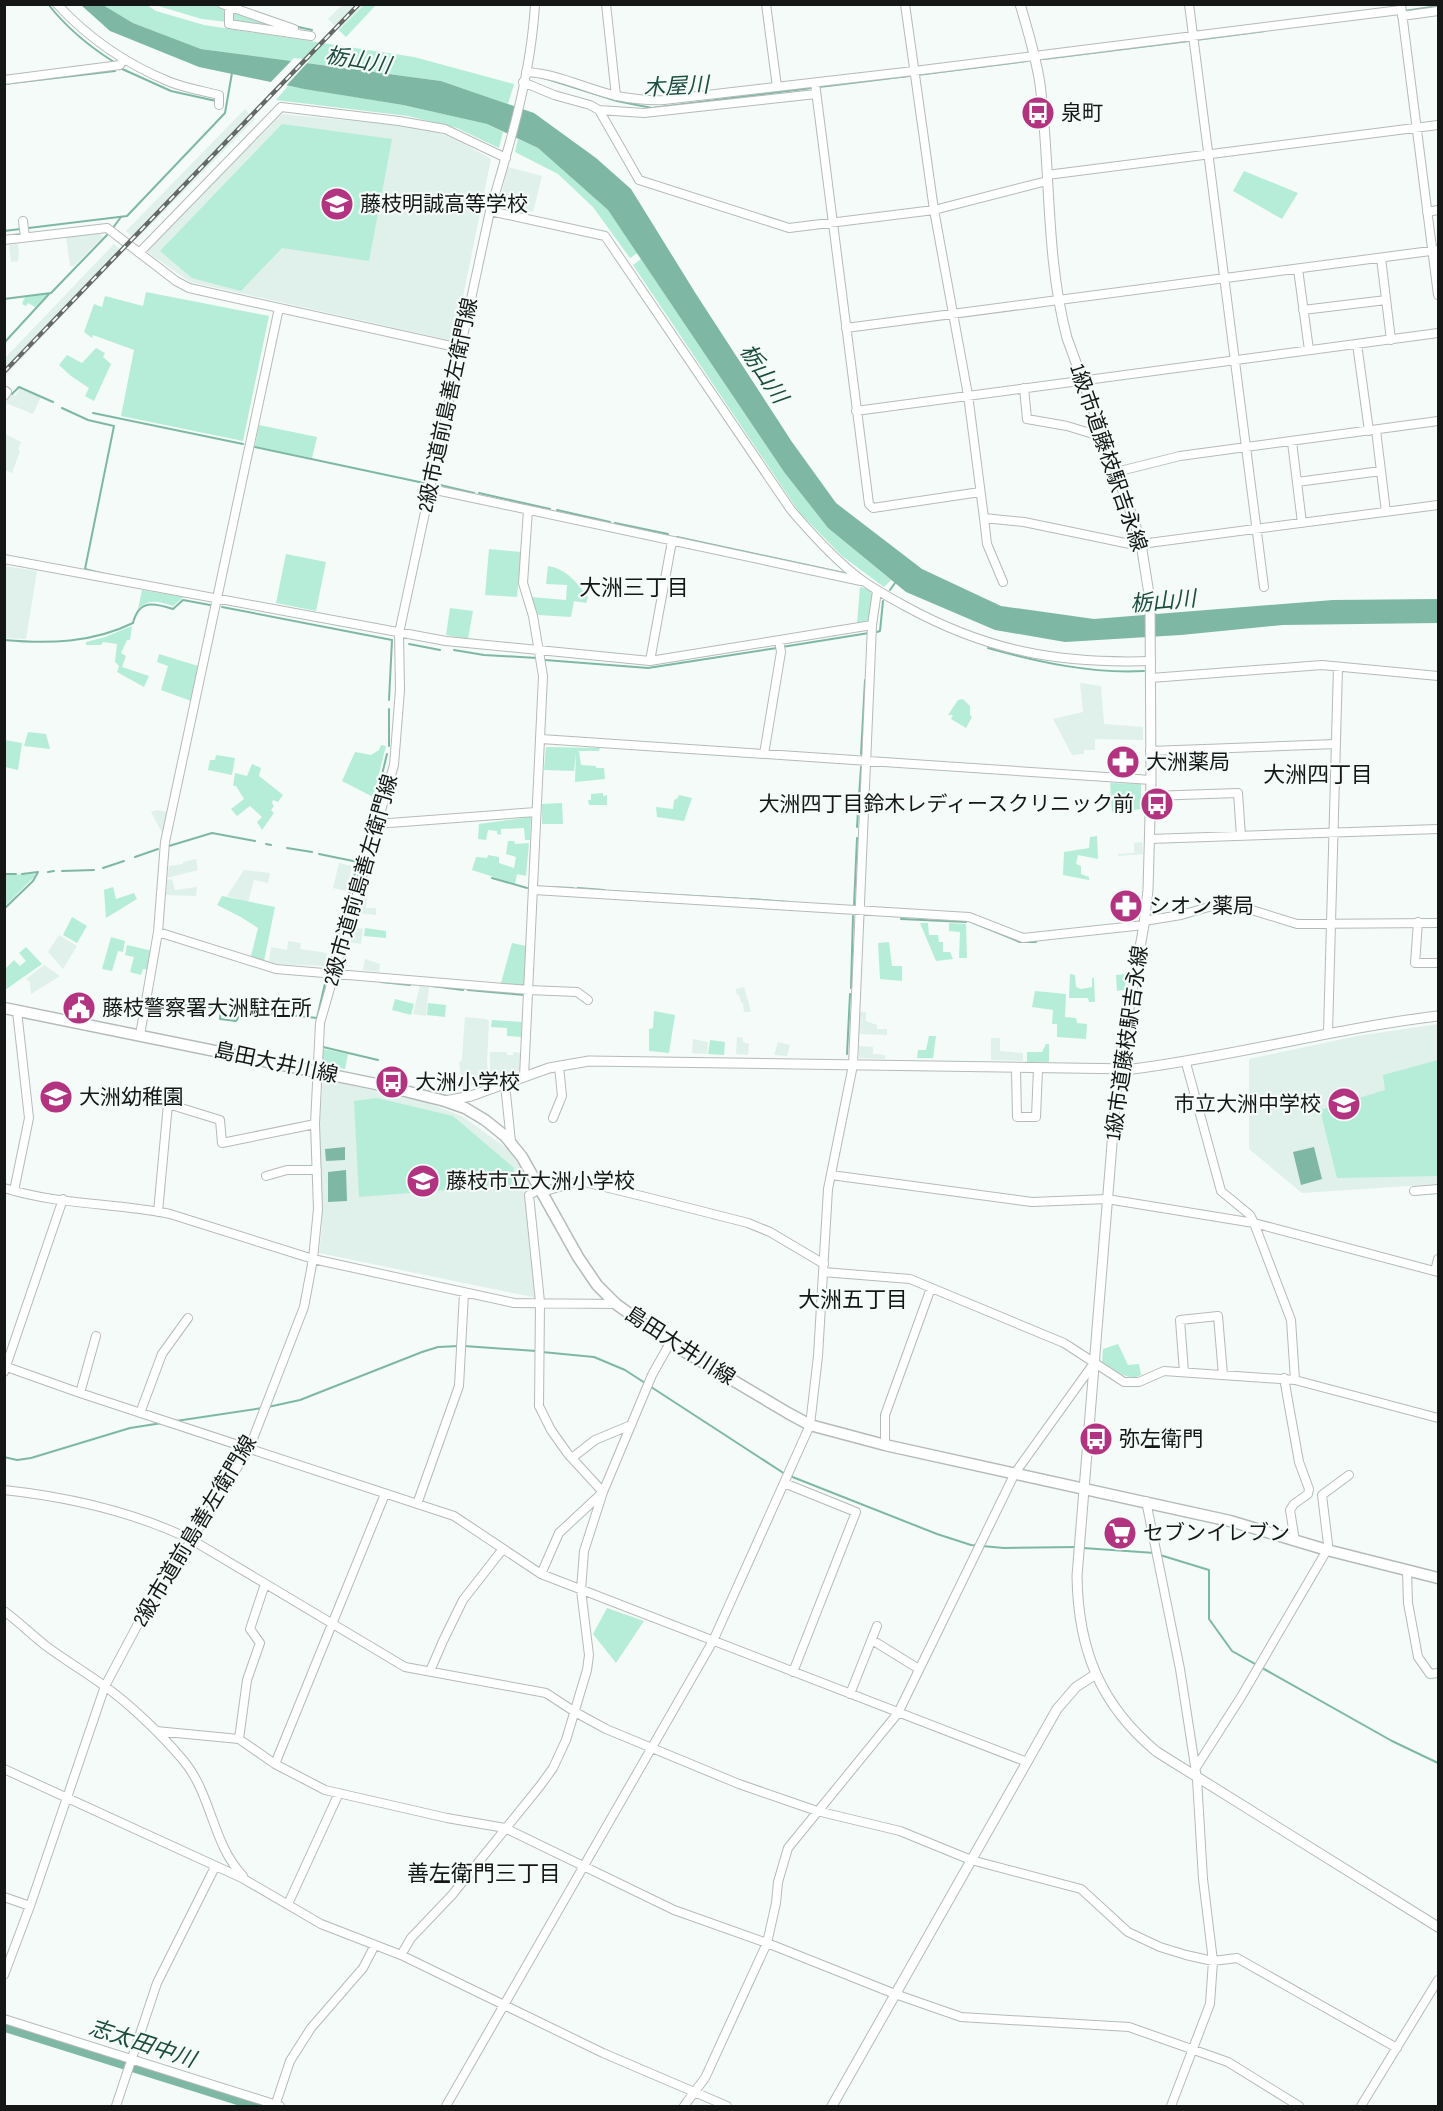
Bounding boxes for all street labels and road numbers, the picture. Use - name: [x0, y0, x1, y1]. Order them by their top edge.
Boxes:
- street label: 2級市道前島善左衛門線: [413, 295, 483, 515]
- street label: 1級市道藤枝駅吉永線: [1064, 361, 1152, 555]
- street label: 2級市道前島善左衛門線: [319, 771, 403, 989]
- street label: 1級市道藤枝駅吉永線: [1101, 944, 1153, 1142]
- street label: 島田大井川線: [212, 1038, 340, 1088]
- street label: 島田大井川線: [620, 1301, 740, 1391]
- street label: 2級市道前島善左衛門線: [128, 1431, 262, 1631]

